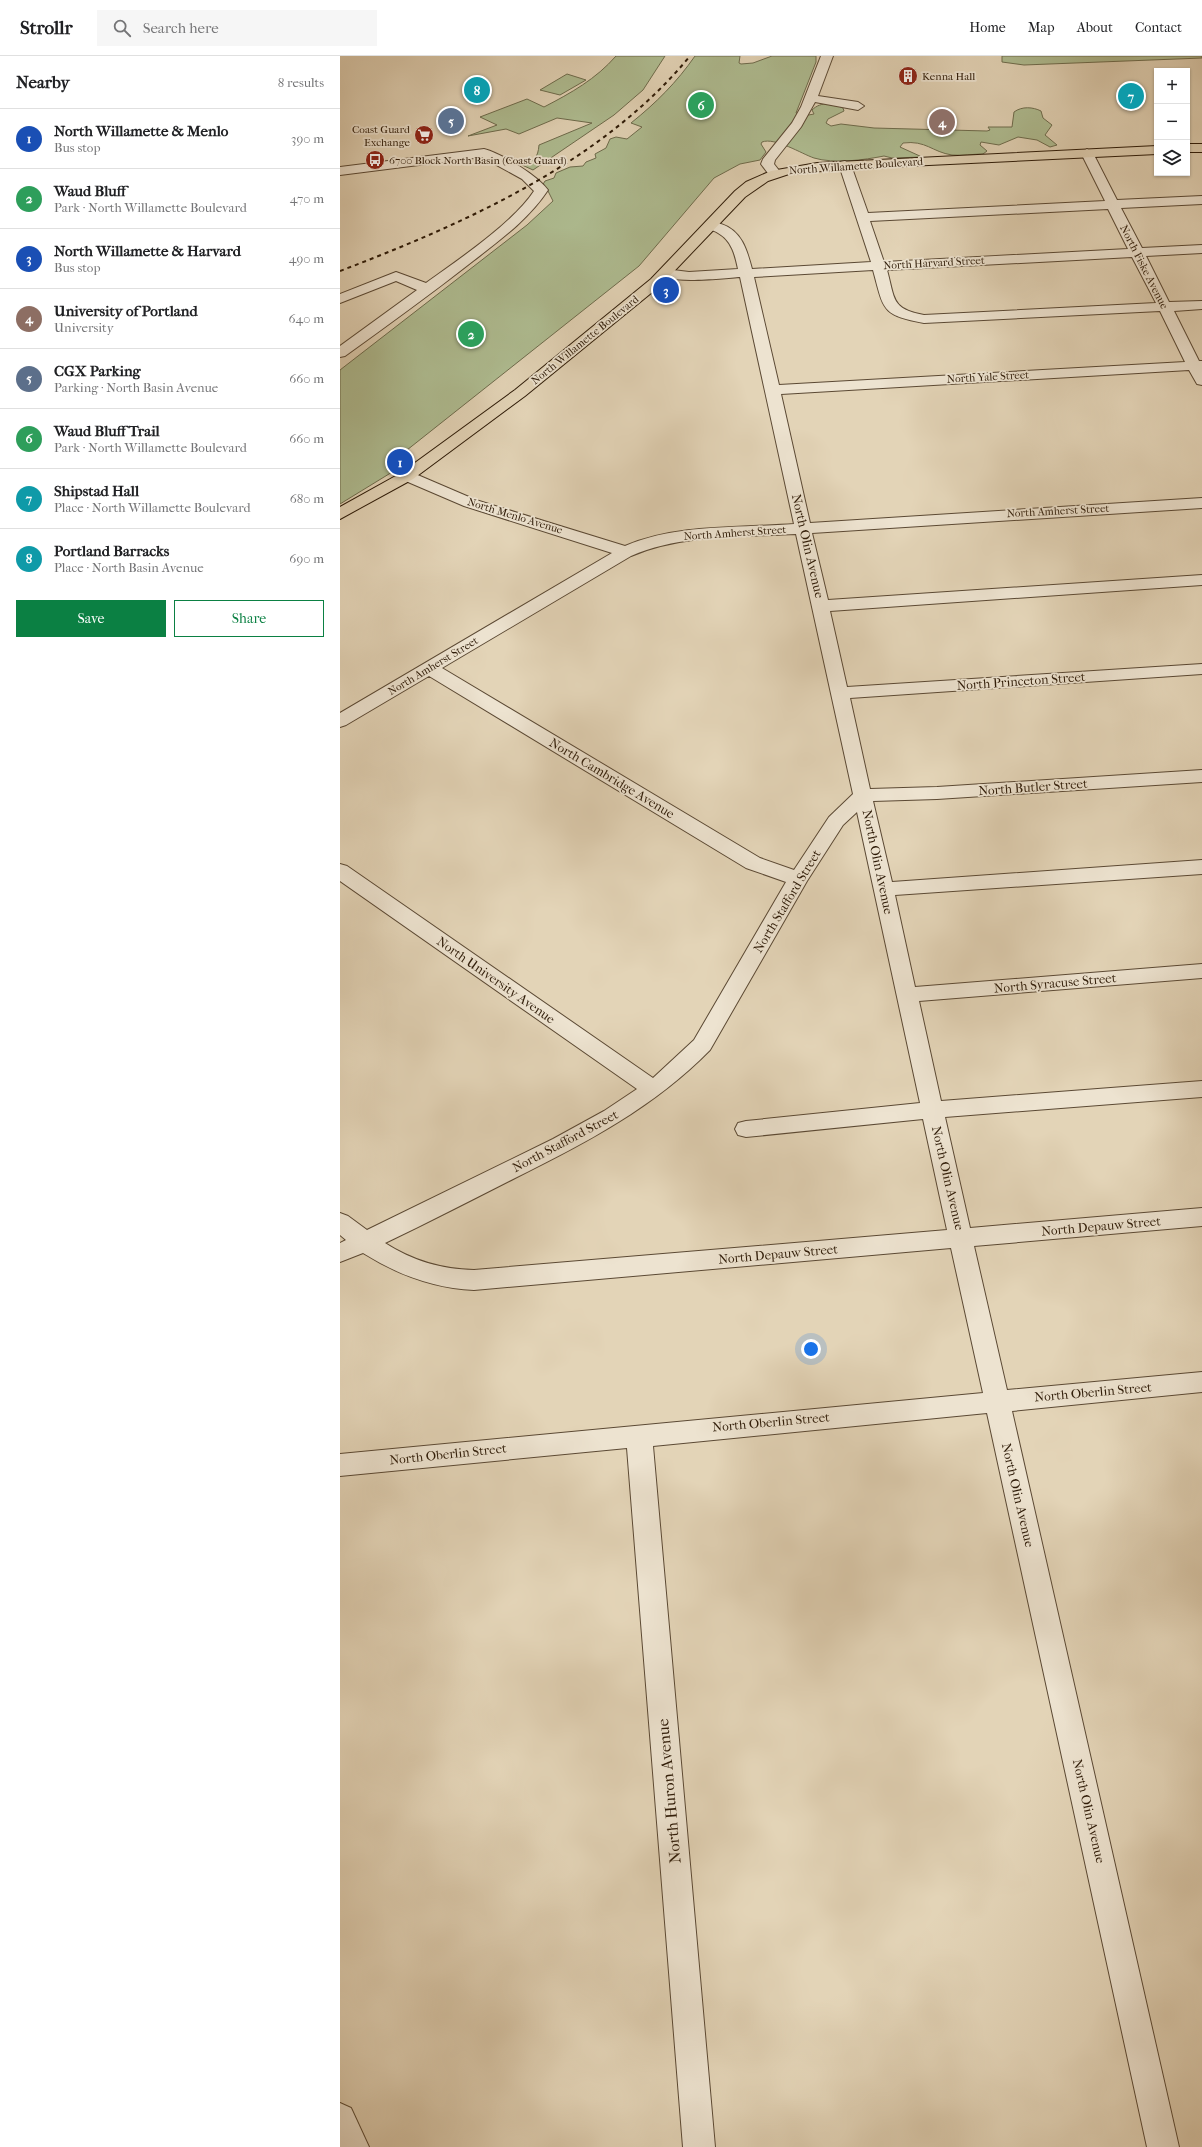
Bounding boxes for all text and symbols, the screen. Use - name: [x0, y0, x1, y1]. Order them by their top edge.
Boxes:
- search box: [97, 10, 377, 46]
- text: Strollr: [20, 17, 73, 39]
- icon: search: [111, 17, 133, 39]
- text: Search here: [143, 19, 219, 37]
- text: Home: [969, 19, 1006, 36]
- text: Map: [1028, 19, 1055, 36]
- text: About: [1077, 19, 1113, 36]
- text: Contact: [1135, 19, 1182, 36]
- building icon: Kenna Hall: [897, 65, 919, 87]
- map controls: [1154, 68, 1190, 176]
- button: +: [1154, 68, 1190, 104]
- place label: Kenna Hall: [922, 70, 975, 83]
- text: Nearby: [16, 72, 70, 92]
- text: 8 results: [278, 75, 324, 90]
- pin: 8: [464, 75, 490, 105]
- pin: 7: [1118, 81, 1144, 111]
- pin: 6: [688, 90, 714, 120]
- button: −: [1154, 104, 1190, 140]
- pin: 5: [438, 106, 464, 136]
- pin: 4: [929, 107, 955, 137]
- text: North Willamette & Menlo: [54, 122, 228, 140]
- place label: Coast Guard Exchange: [352, 123, 411, 149]
- supermarket icon: Coast Guard Exchange: [413, 124, 435, 146]
- text: 1: [27, 131, 31, 146]
- text: 390 m: [291, 131, 324, 146]
- text: Bus stop: [54, 140, 100, 155]
- button: layers: [1154, 140, 1190, 176]
- bus stop icon: 6700 Block North Basin (Coast Guard): [364, 149, 386, 171]
- place label: 6700 Block North Basin (Coast Guard): [389, 154, 567, 167]
- street label: North Willamette Boulevard: [789, 155, 924, 177]
- text: Waud Bluff: [54, 182, 126, 200]
- text: 2: [26, 191, 32, 206]
- text: 470 m: [290, 191, 324, 206]
- text: Park · North Willamette Boulevard: [54, 200, 247, 215]
- street label: North Fiske Avenue: [1117, 223, 1171, 312]
- text: North Willamette & Harvard: [54, 242, 241, 260]
- text: 3: [26, 251, 32, 266]
- text: 490 m: [289, 251, 324, 266]
- street label: North Harvard Street: [883, 254, 985, 272]
- text: Bus stop: [54, 260, 100, 275]
- pin: 3: [653, 275, 679, 305]
- street label: North Willamette Boulevard: [529, 292, 642, 387]
- text: University of Portland: [54, 302, 198, 320]
- text: 4: [25, 311, 33, 326]
- text: 640 m: [289, 311, 324, 326]
- pin: 2: [458, 319, 484, 349]
- text: University: [54, 320, 114, 335]
- text: CGX Parking: [54, 362, 141, 380]
- street label: North Yale Street: [947, 368, 1030, 386]
- text: 5: [26, 371, 32, 386]
- text: 660 m: [289, 371, 324, 386]
- text: Parking · North Basin Avenue: [54, 380, 218, 395]
- text: Waud Bluff Trail: [54, 422, 160, 440]
- text: 6: [25, 431, 33, 446]
- text: 660 m: [289, 431, 324, 446]
- text: Park · North Willamette Boulevard: [54, 440, 247, 455]
- pin: 1: [387, 447, 413, 477]
- text: Shipstad Hall: [54, 482, 139, 500]
- text: 7: [26, 491, 32, 506]
- text: 680 m: [290, 491, 324, 506]
- street label: North Olin Avenue: [789, 492, 827, 600]
- street label: North Menlo Avenue: [466, 495, 565, 537]
- text: Place · North Willamette Boulevard: [54, 500, 251, 515]
- street label: North Amherst Street: [1006, 502, 1110, 520]
- street label: North Amherst Street: [683, 523, 787, 543]
- text: Portland Barracks: [54, 542, 169, 560]
- text: 8: [26, 551, 32, 566]
- text: 690 m: [289, 551, 324, 566]
- text: Place · North Basin Avenue: [54, 560, 204, 575]
- button: Save: [16, 600, 166, 637]
- button: Share: [174, 600, 324, 637]
- street label: North Amherst Street: [386, 634, 480, 698]
- street label: North Princeton Street: [956, 669, 1086, 693]
- street label: North Cambridge Avenue: [547, 735, 678, 822]
- street label: North Butler Street: [978, 776, 1088, 798]
- street label: North Olin Avenue: [860, 808, 897, 916]
- street label: North Stafford Street: [750, 846, 824, 955]
- street label: North University Avenue: [434, 933, 558, 1027]
- street label: North Syracuse Street: [993, 970, 1117, 996]
- street label: North Stafford Street: [510, 1107, 621, 1175]
- street label: North Olin Avenue: [929, 1124, 967, 1232]
- street label: North Depauw Street: [1041, 1213, 1162, 1239]
- street label: North Depauw Street: [718, 1241, 839, 1267]
- your location: [801, 1339, 821, 1359]
- street label: North Oberlin Street: [1034, 1379, 1153, 1405]
- street label: North Oberlin Street: [712, 1409, 831, 1435]
- street label: North Oberlin Street: [389, 1440, 508, 1468]
- street label: North Olin Avenue: [999, 1441, 1037, 1549]
- street label: North Huron Avenue: [653, 1718, 685, 1864]
- street label: North Olin Avenue: [1070, 1757, 1108, 1865]

